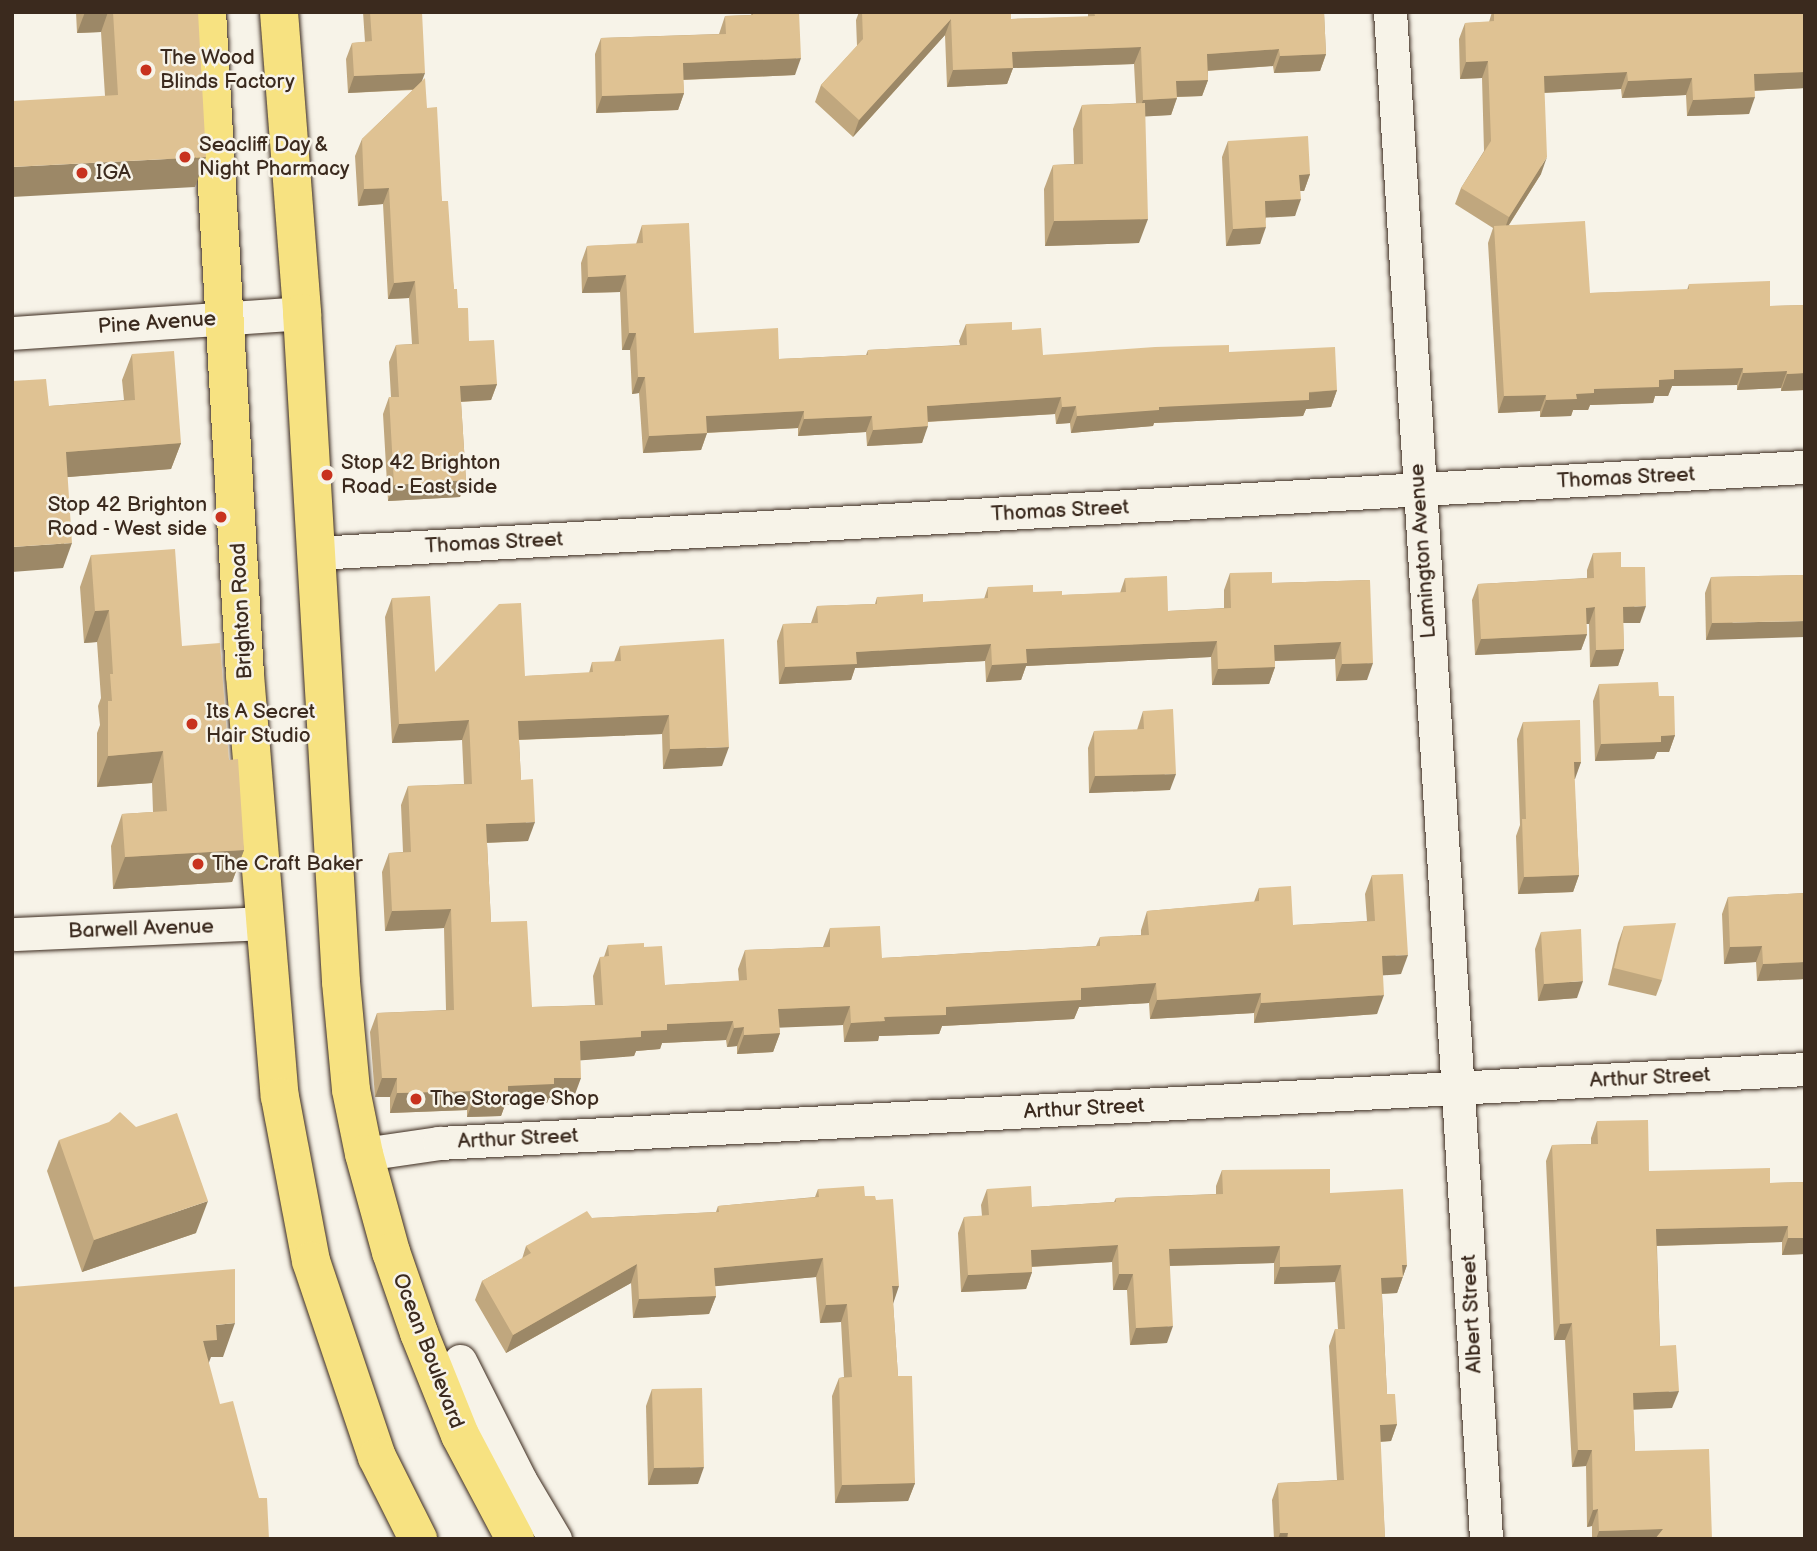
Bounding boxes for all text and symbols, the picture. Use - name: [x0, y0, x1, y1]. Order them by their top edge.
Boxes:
- place label: The Wood Blinds Factory: [160, 45, 295, 95]
- marker: The Wood Blinds Factory: [138, 62, 154, 78]
- place label: Seacliff Day & Night Pharmacy: [199, 132, 350, 182]
- marker: Seacliff Day & Night Pharmacy: [177, 149, 193, 165]
- place label: IGA: [96, 160, 131, 186]
- marker: IGA: [74, 165, 90, 181]
- street label: Pine Avenue: [97, 306, 217, 340]
- place label: Stop 42 Brighton Road - East side: [341, 450, 500, 500]
- street label: Thomas Street: [1556, 462, 1696, 494]
- street label: Lamington Avenue: [1404, 463, 1442, 639]
- marker: Stop 42 Brighton Road - East side: [319, 467, 335, 483]
- place label: Stop 42 Brighton Road - West side: [44, 492, 207, 542]
- street label: Thomas Street: [990, 495, 1130, 527]
- marker: Stop 42 Brighton Road - West side: [213, 509, 229, 525]
- street label: Thomas Street: [424, 527, 564, 559]
- street label: Brighton Road: [226, 542, 258, 680]
- place label: Its A Secret Hair Studio: [206, 699, 316, 749]
- marker: Its A Secret Hair Studio: [184, 716, 200, 732]
- place label: The Craft Baker: [212, 851, 363, 877]
- marker: The Craft Baker: [190, 856, 206, 872]
- street label: Barwell Avenue: [68, 914, 214, 944]
- street label: Arthur Street: [1589, 1062, 1711, 1094]
- place label: The Storage Shop: [430, 1086, 600, 1112]
- marker: The Storage Shop: [408, 1091, 424, 1107]
- street label: Arthur Street: [1023, 1093, 1145, 1125]
- street label: Arthur Street: [457, 1123, 579, 1155]
- street label: Albert Street: [1456, 1254, 1488, 1374]
- street label: Ocean Boulevard: [387, 1270, 469, 1432]

